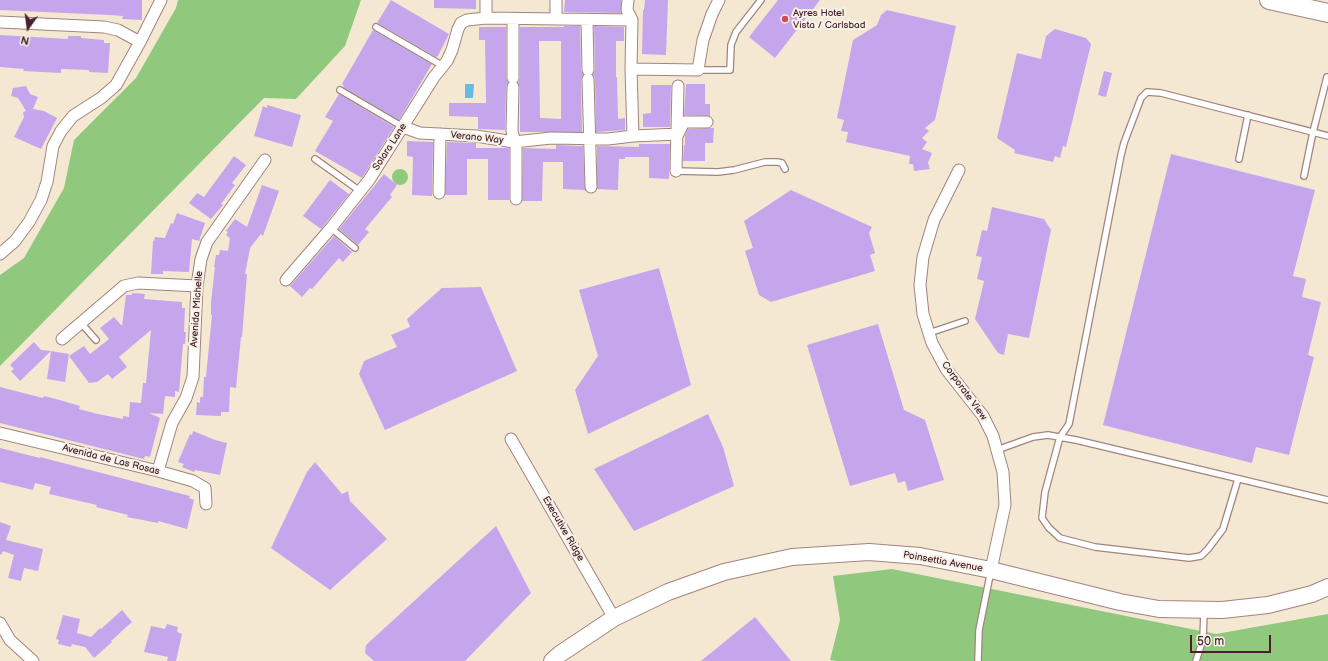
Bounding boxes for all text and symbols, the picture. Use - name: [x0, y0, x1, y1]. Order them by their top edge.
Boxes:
- place label: Ayres Hotel Vista / Carlsbad: [793, 7, 865, 30]
- north arrow: [8, 8, 48, 48]
- marker: Ayres Hotel Vista / Carlsbad: [780, 14, 790, 24]
- text: N: [19, 33, 31, 47]
- street label: Solara Lane: [370, 121, 410, 173]
- street label: Verano Way: [450, 129, 504, 147]
- street label: Avenida Michelle: [188, 270, 206, 348]
- street label: Corporate View: [939, 359, 989, 423]
- street label: Avenida de Las Rosas: [61, 442, 161, 478]
- street label: Executive Ridge: [540, 494, 586, 564]
- street label: Poinsettia Avenue: [902, 549, 984, 575]
- scale bar: [1192, 627, 1273, 653]
- text: 50 m: [1197, 634, 1224, 649]

